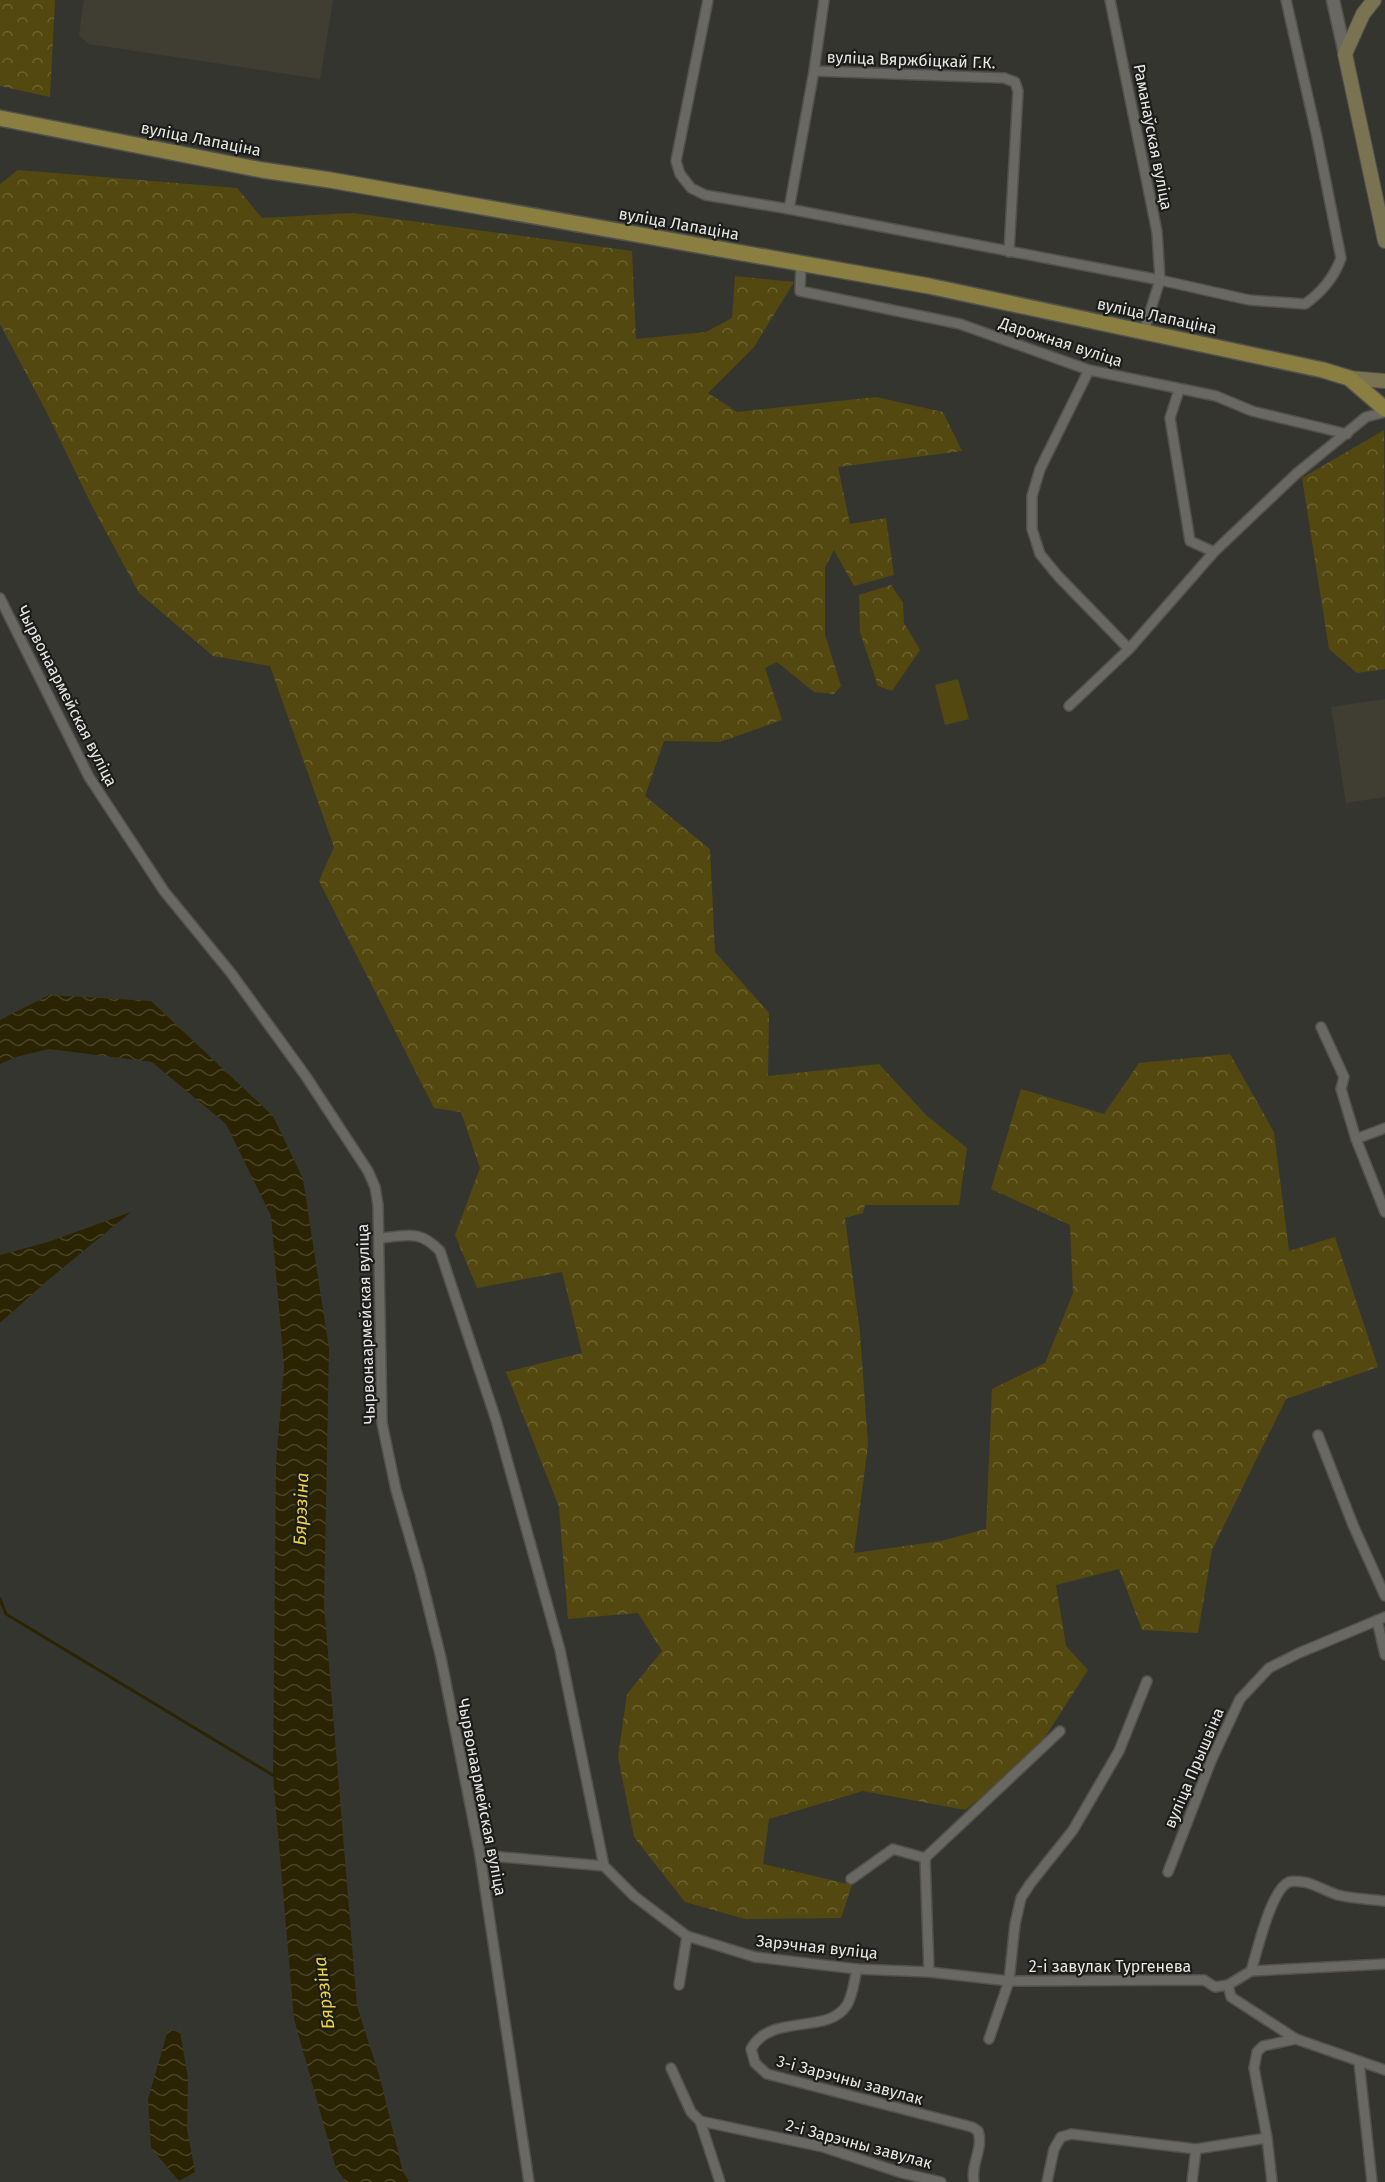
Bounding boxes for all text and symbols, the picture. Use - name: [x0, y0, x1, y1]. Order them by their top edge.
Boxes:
- street label: вуліца Вяржбіцкай Г.К.: [826, 48, 996, 72]
- street label: Раманаўская вуліца: [1130, 63, 1176, 211]
- street label: вуліца Лапаціна: [139, 118, 263, 160]
- street label: вуліца Лапаціна: [617, 204, 741, 244]
- street label: вуліца Лапаціна: [1095, 294, 1219, 338]
- street label: Дарожная вуліца: [996, 313, 1125, 371]
- street label: Чырвонаармейская вуліца: [13, 602, 121, 790]
- street label: Чырвонаармейская вуліца: [353, 1223, 379, 1425]
- water label: Бярэзіна: [289, 1472, 313, 1546]
- street label: Чырвонаармейская вуліца: [454, 1697, 510, 1897]
- street label: вуліца Прышвіна: [1160, 1705, 1228, 1831]
- street label: Зарэчная вуліца: [755, 1931, 879, 1963]
- water label: Бярэзіна: [309, 1955, 339, 2031]
- street label: 2-і завулак Тургенева: [1029, 1957, 1191, 1976]
- street label: 3-і Зарэчны завулак: [775, 2051, 926, 2109]
- street label: 2-і Зарэчны завулак: [784, 2115, 935, 2173]

